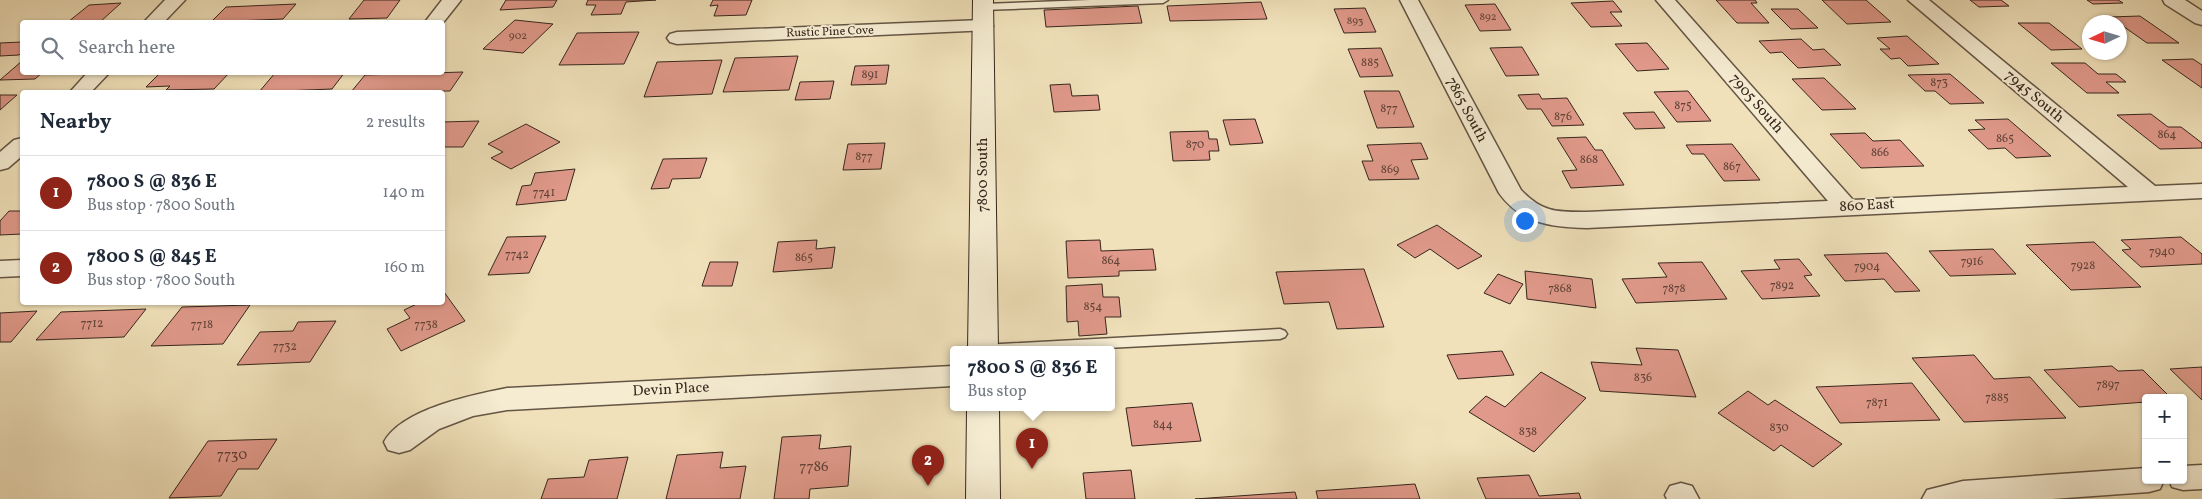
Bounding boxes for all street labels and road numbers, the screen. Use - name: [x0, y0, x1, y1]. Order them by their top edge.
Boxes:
- street label: Rustic Pine Cove: [786, 22, 874, 42]
- street label: 7945 South: [2000, 66, 2068, 128]
- street label: 7905 South: [1724, 69, 1788, 139]
- street label: 7865 South: [1440, 74, 1492, 146]
- street label: 7800 South: [973, 138, 994, 212]
- street label: 860 East: [1839, 194, 1895, 218]
- street label: Devin Place: [632, 378, 710, 402]

